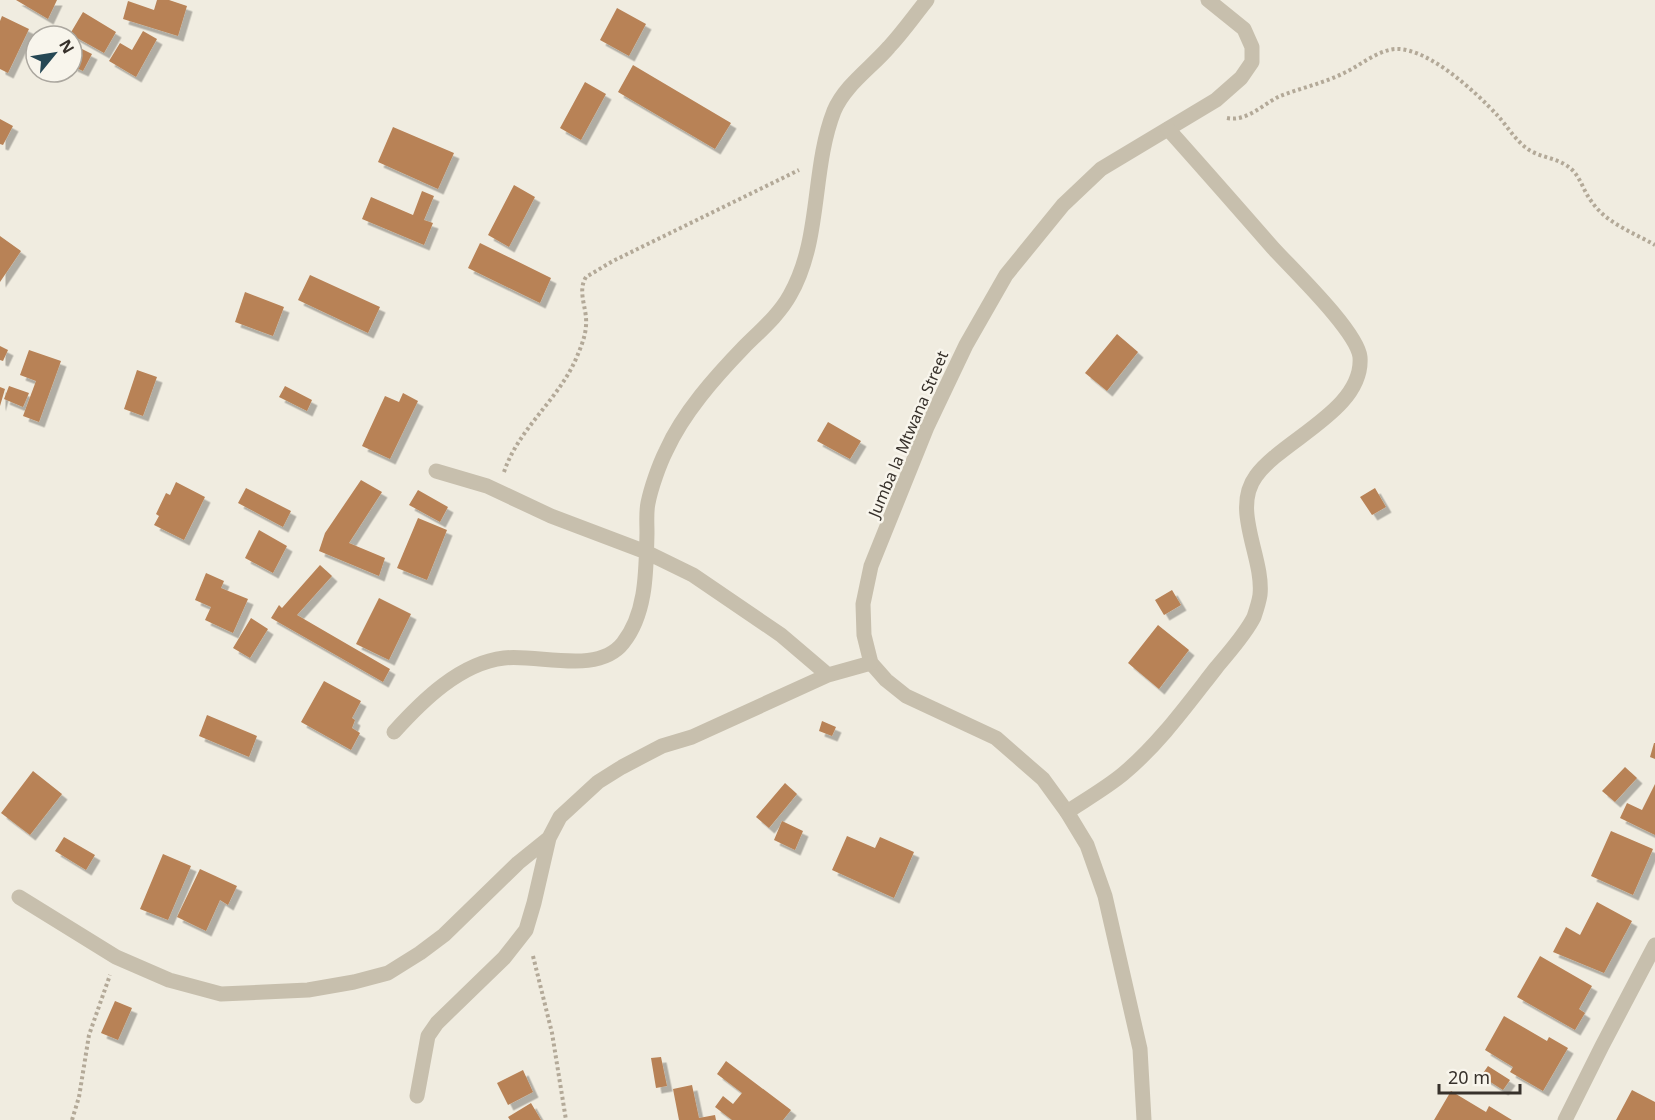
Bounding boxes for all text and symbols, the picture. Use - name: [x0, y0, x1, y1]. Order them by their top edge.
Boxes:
- north arrow: [24, 24, 84, 84]
- text: N: [54, 35, 80, 58]
- street label: Jumba la Mtwana Street: [862, 347, 953, 523]
- scale bar: [1439, 1057, 1520, 1095]
- text: 20 m: [1448, 1065, 1490, 1089]

